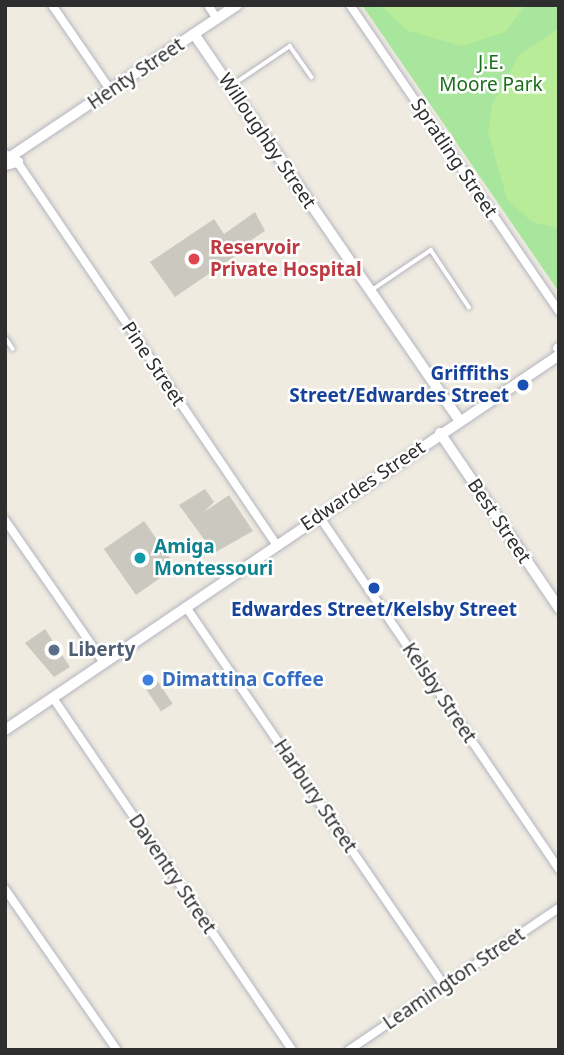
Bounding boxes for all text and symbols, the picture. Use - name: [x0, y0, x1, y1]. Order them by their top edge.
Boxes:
- street label: Henty Street: [84, 33, 188, 115]
- park label: J.E. Moore Park: [439, 52, 543, 96]
- street label: Willoughby Street: [213, 69, 321, 213]
- street label: Spratling Street: [406, 94, 502, 222]
- place label: Reservoir Private Hospital: [210, 237, 362, 281]
- marker: Reservoir Private Hospital: [184, 249, 204, 269]
- street label: Pine Street: [116, 317, 190, 411]
- place label: Griffiths Street/Edwardes Street: [289, 363, 509, 407]
- marker: Griffiths Street/Edwardes Street: [515, 377, 531, 393]
- street label: Edwardes Street: [297, 436, 429, 536]
- street label: Best Street: [462, 474, 536, 568]
- place label: Amiga Montessouri: [154, 536, 273, 580]
- marker: Amiga Montessouri: [132, 550, 148, 566]
- marker: Edwardes Street/Kelsby Street: [366, 580, 382, 596]
- place label: Edwardes Street/Kelsby Street: [231, 599, 517, 621]
- place label: Liberty: [68, 639, 135, 661]
- street label: Kelsby Street: [397, 639, 481, 747]
- marker: Liberty: [46, 642, 62, 658]
- place label: Dimattina Coffee: [162, 669, 324, 691]
- marker: Dimattina Coffee: [140, 672, 156, 688]
- street label: Harbury Street: [269, 735, 361, 857]
- street label: Daventry Street: [124, 810, 220, 938]
- street label: Leamington Street: [379, 923, 529, 1035]

